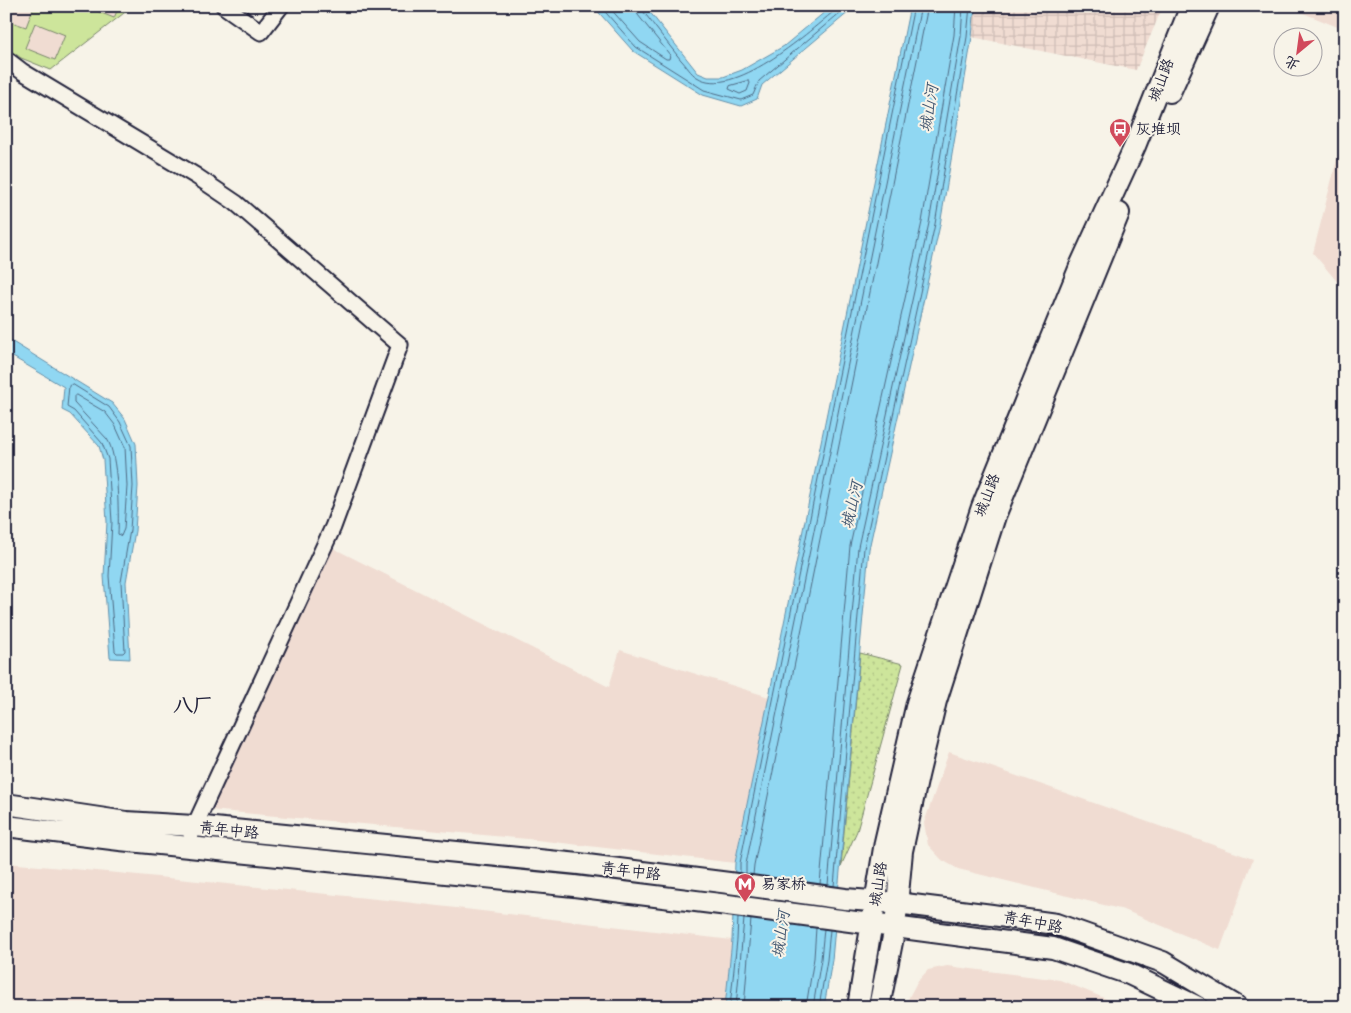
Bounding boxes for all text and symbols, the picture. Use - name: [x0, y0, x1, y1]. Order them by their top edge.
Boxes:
- north arrow: [1274, 28, 1324, 78]
- text: 北: [1283, 50, 1303, 72]
- street label: 城山路: [1146, 56, 1179, 105]
- water label: 城山河: [917, 80, 945, 134]
- bus stop icon: 灰堆坝: [1108, 117, 1132, 148]
- place label: 灰堆坝: [1136, 122, 1181, 140]
- street label: 城山路: [972, 471, 1005, 520]
- water label: 城山河: [839, 477, 870, 531]
- district label: 八厂: [173, 697, 213, 720]
- street label: 青年中路: [198, 820, 260, 844]
- street label: 青年中路: [600, 860, 662, 886]
- street label: 城山路: [868, 861, 892, 908]
- metro station icon: 易家桥: [733, 872, 757, 903]
- place label: 易家桥: [761, 877, 806, 895]
- water label: 城山河: [770, 906, 797, 960]
- street label: 青年中路: [1001, 909, 1064, 939]

